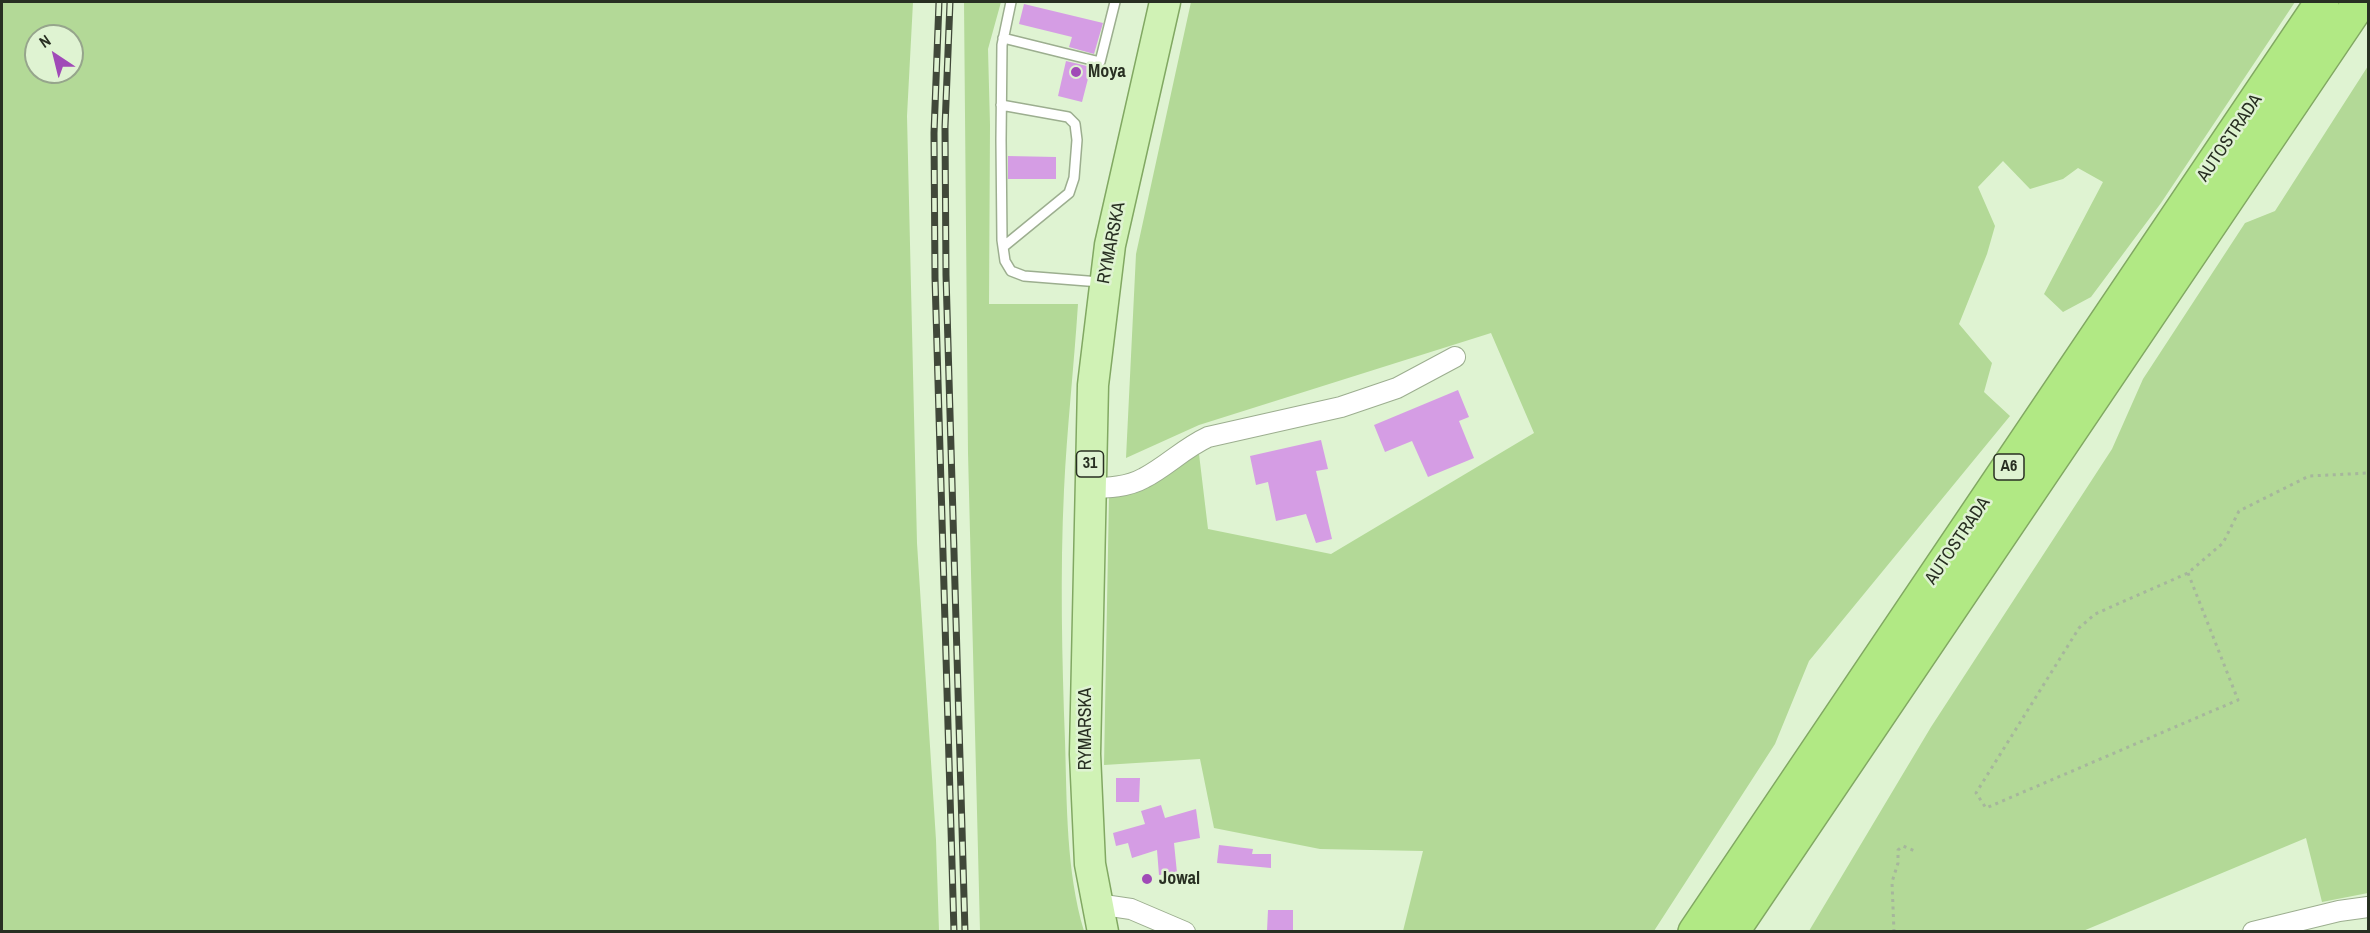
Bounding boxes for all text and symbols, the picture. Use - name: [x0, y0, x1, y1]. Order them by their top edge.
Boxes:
- north arrow: [24, 24, 84, 84]
- text: N: [35, 29, 55, 53]
- place label: Moya: [1088, 61, 1126, 83]
- marker: Moya: [1069, 65, 1083, 79]
- street label: AUTOSTRADA: [2193, 90, 2267, 186]
- street label: RYMARSKA: [1094, 200, 1130, 286]
- road number: 31: [1076, 451, 1104, 477]
- road number: A6: [1994, 454, 2024, 480]
- street label: AUTOSTRADA: [1921, 493, 1995, 589]
- street label: RYMARSKA: [1075, 688, 1097, 770]
- place label: Jowal: [1159, 868, 1200, 890]
- marker: Jowal: [1140, 872, 1154, 886]

